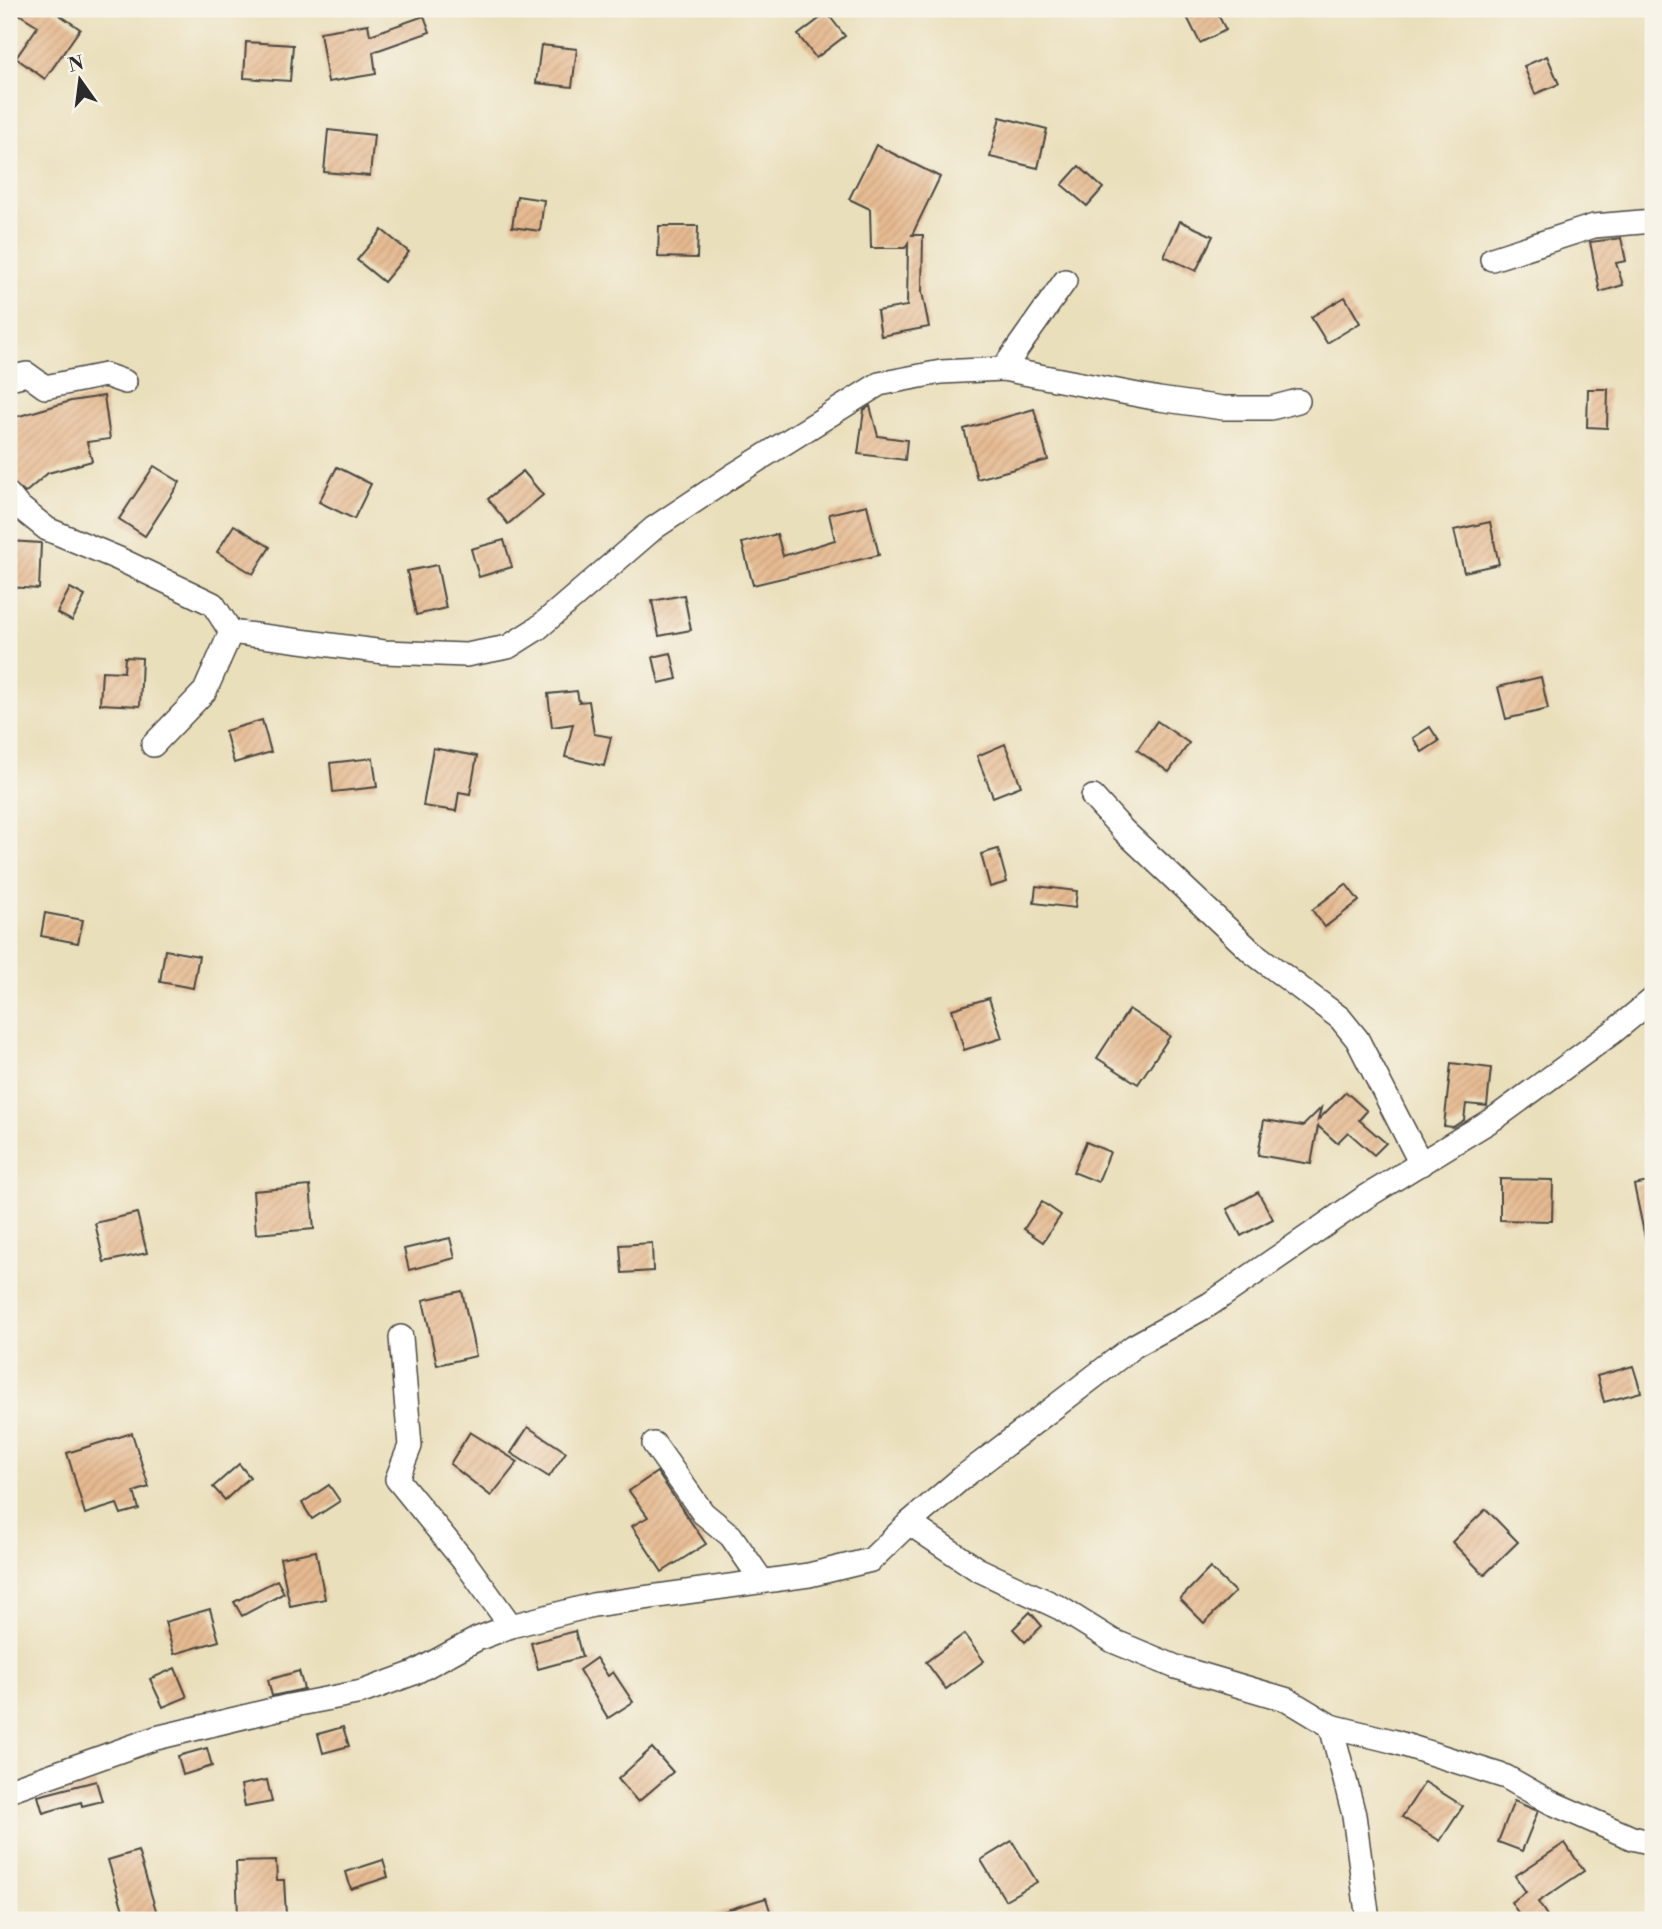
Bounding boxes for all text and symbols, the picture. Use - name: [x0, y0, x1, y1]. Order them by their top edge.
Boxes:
- north arrow: [46, 46, 116, 116]
- text: N: [66, 51, 86, 78]

